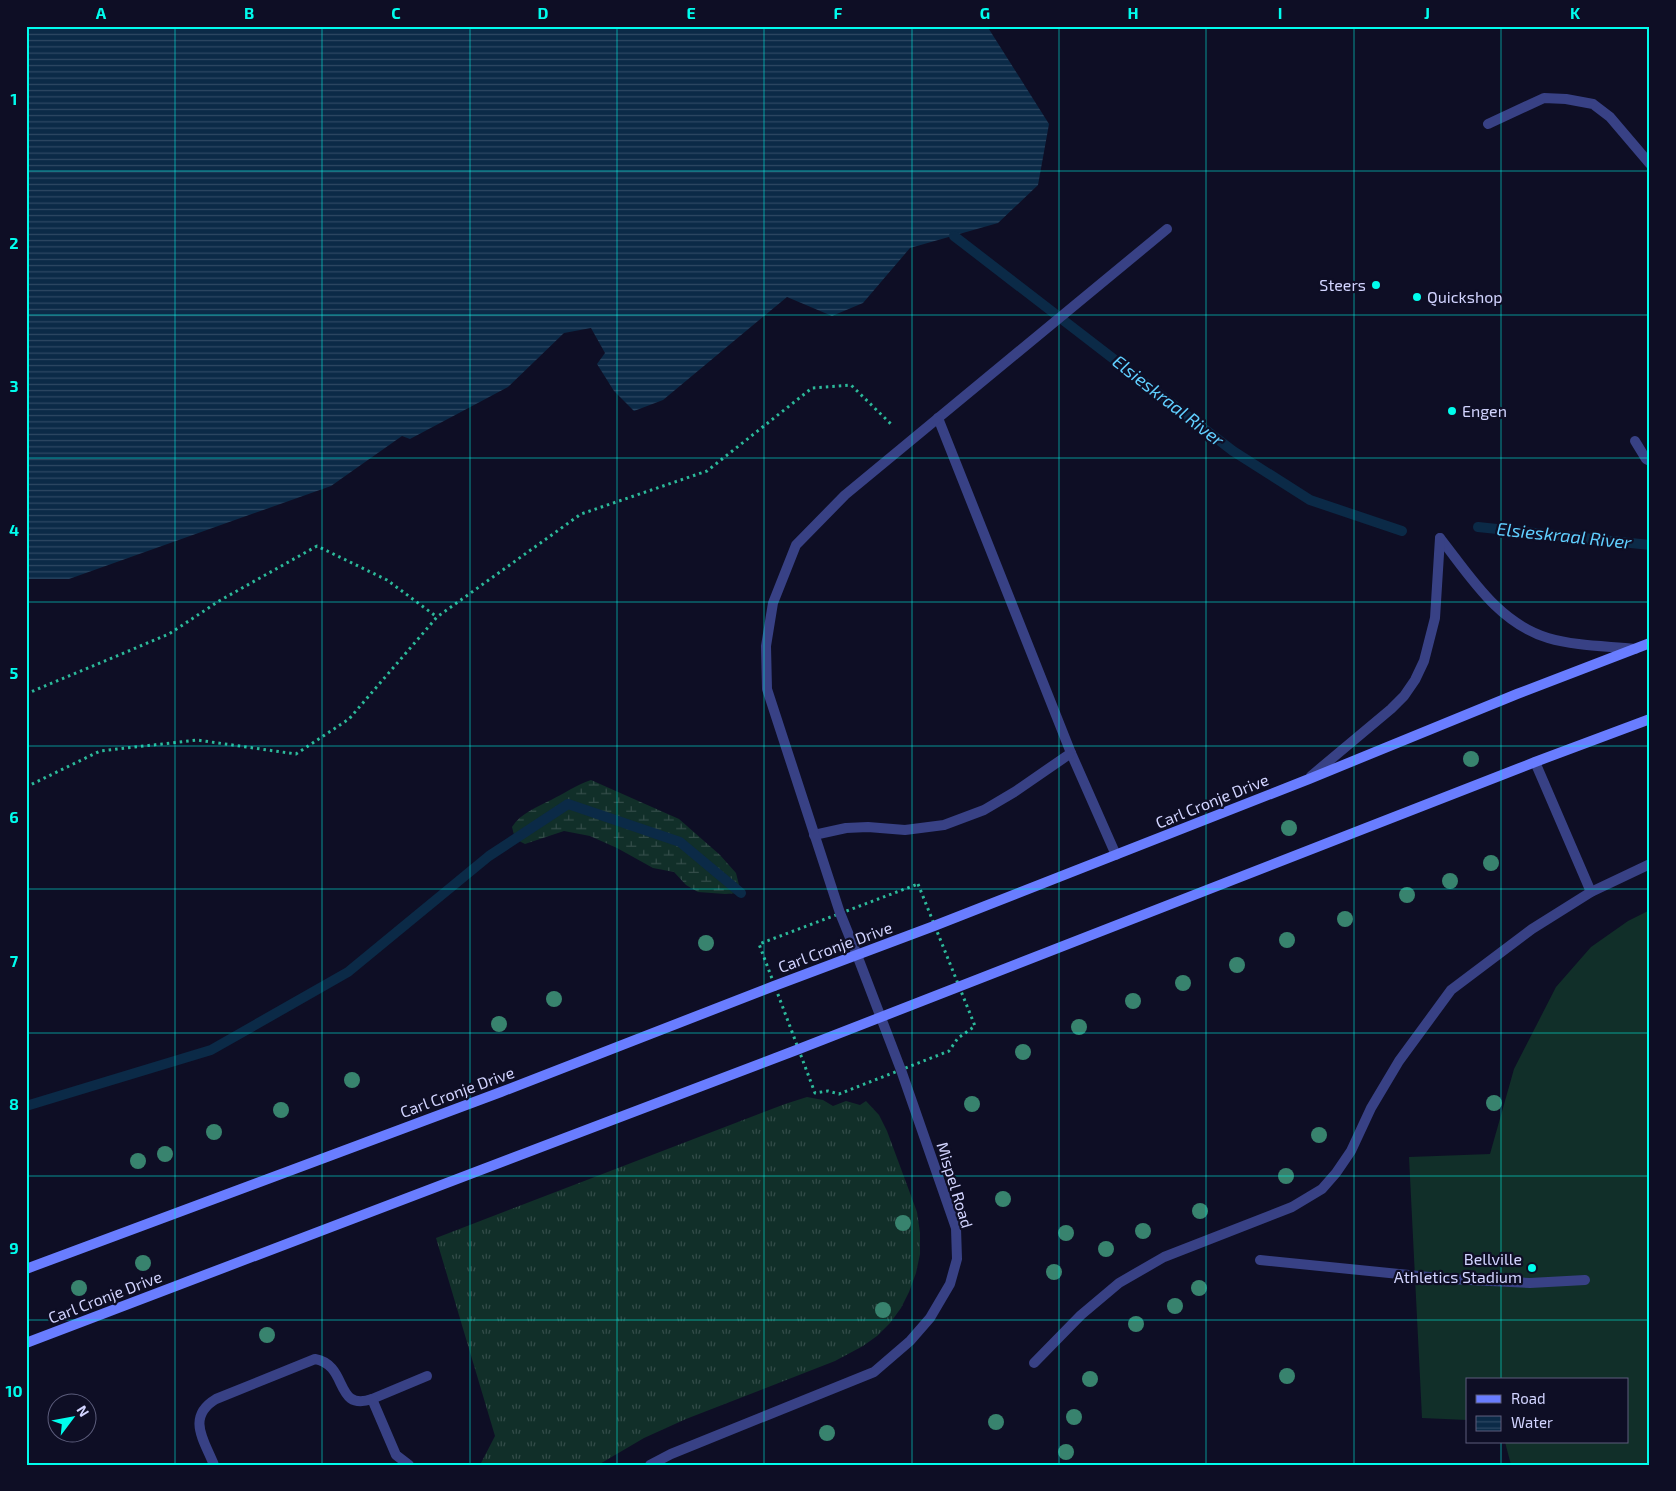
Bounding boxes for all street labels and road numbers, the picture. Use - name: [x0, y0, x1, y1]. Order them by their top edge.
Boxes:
- street label: Carl Cronje Drive: [1153, 769, 1271, 833]
- street label: Carl Cronje Drive: [775, 917, 895, 977]
- street label: Carl Cronje Drive: [397, 1062, 517, 1122]
- street label: Mispel Road: [933, 1140, 978, 1230]
- street label: Carl Cronje Drive: [45, 1266, 165, 1328]

